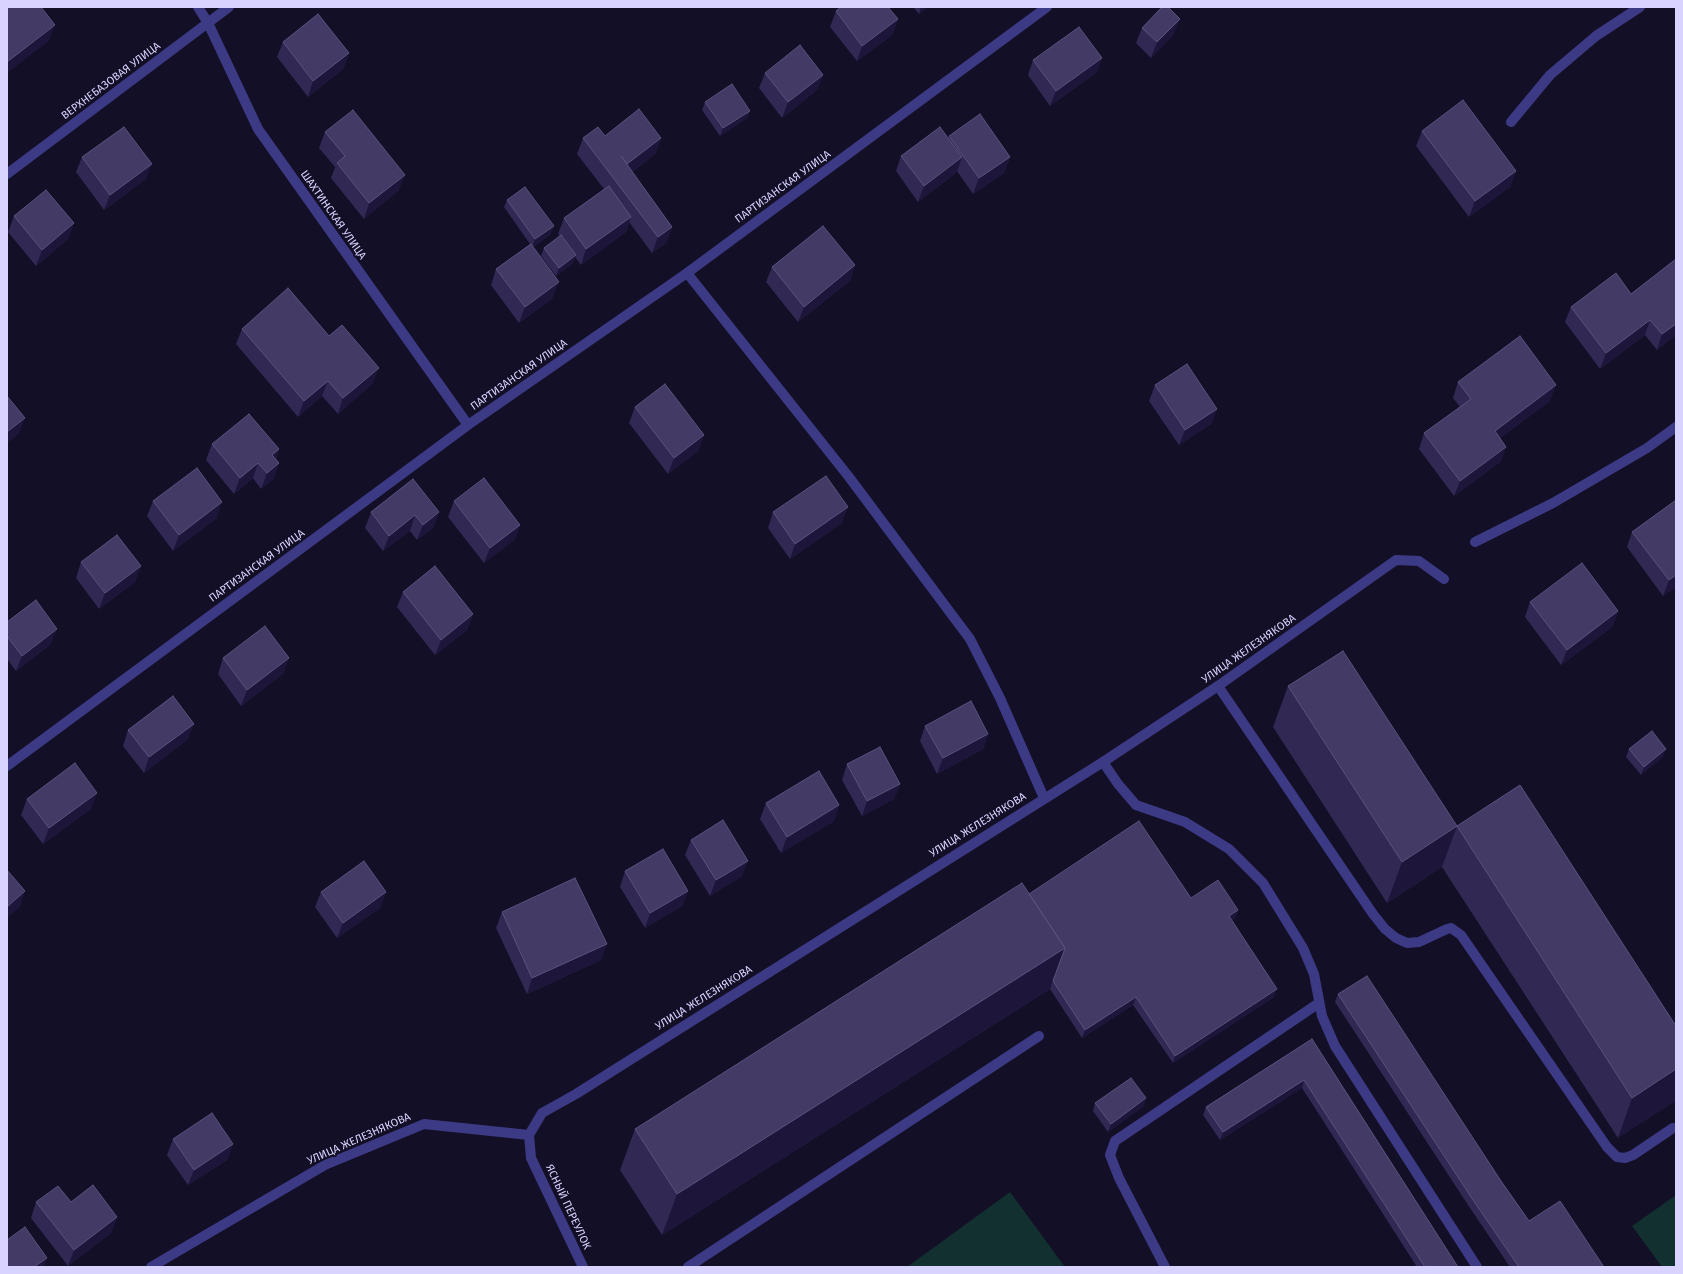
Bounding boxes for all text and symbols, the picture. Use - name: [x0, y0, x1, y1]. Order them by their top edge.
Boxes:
- street label: ВЕРХНЕБАЗОВАЯ УЛИЦА: [59, 39, 163, 123]
- street label: ПАРТИЗАНСКАЯ УЛИЦА: [733, 148, 833, 226]
- street label: ШАХТИНСКАЯ УЛИЦА: [297, 168, 369, 262]
- street label: ПАРТИЗАНСКАЯ УЛИЦА: [468, 337, 570, 413]
- street label: ПАРТИЗАНСКАЯ УЛИЦА: [207, 527, 307, 605]
- street label: УЛИЦА ЖЕЛЕЗНЯКОВА: [1199, 612, 1299, 686]
- street label: УЛИЦА ЖЕЛЕЗНЯКОВА: [927, 790, 1029, 860]
- street label: УЛИЦА ЖЕЛЕЗНЯКОВА: [653, 963, 755, 1033]
- street label: УЛИЦА ЖЕЛЕЗНЯКОВА: [305, 1110, 413, 1168]
- street label: ЯСНЫЙ ПЕРЕУЛОК: [543, 1162, 593, 1252]

